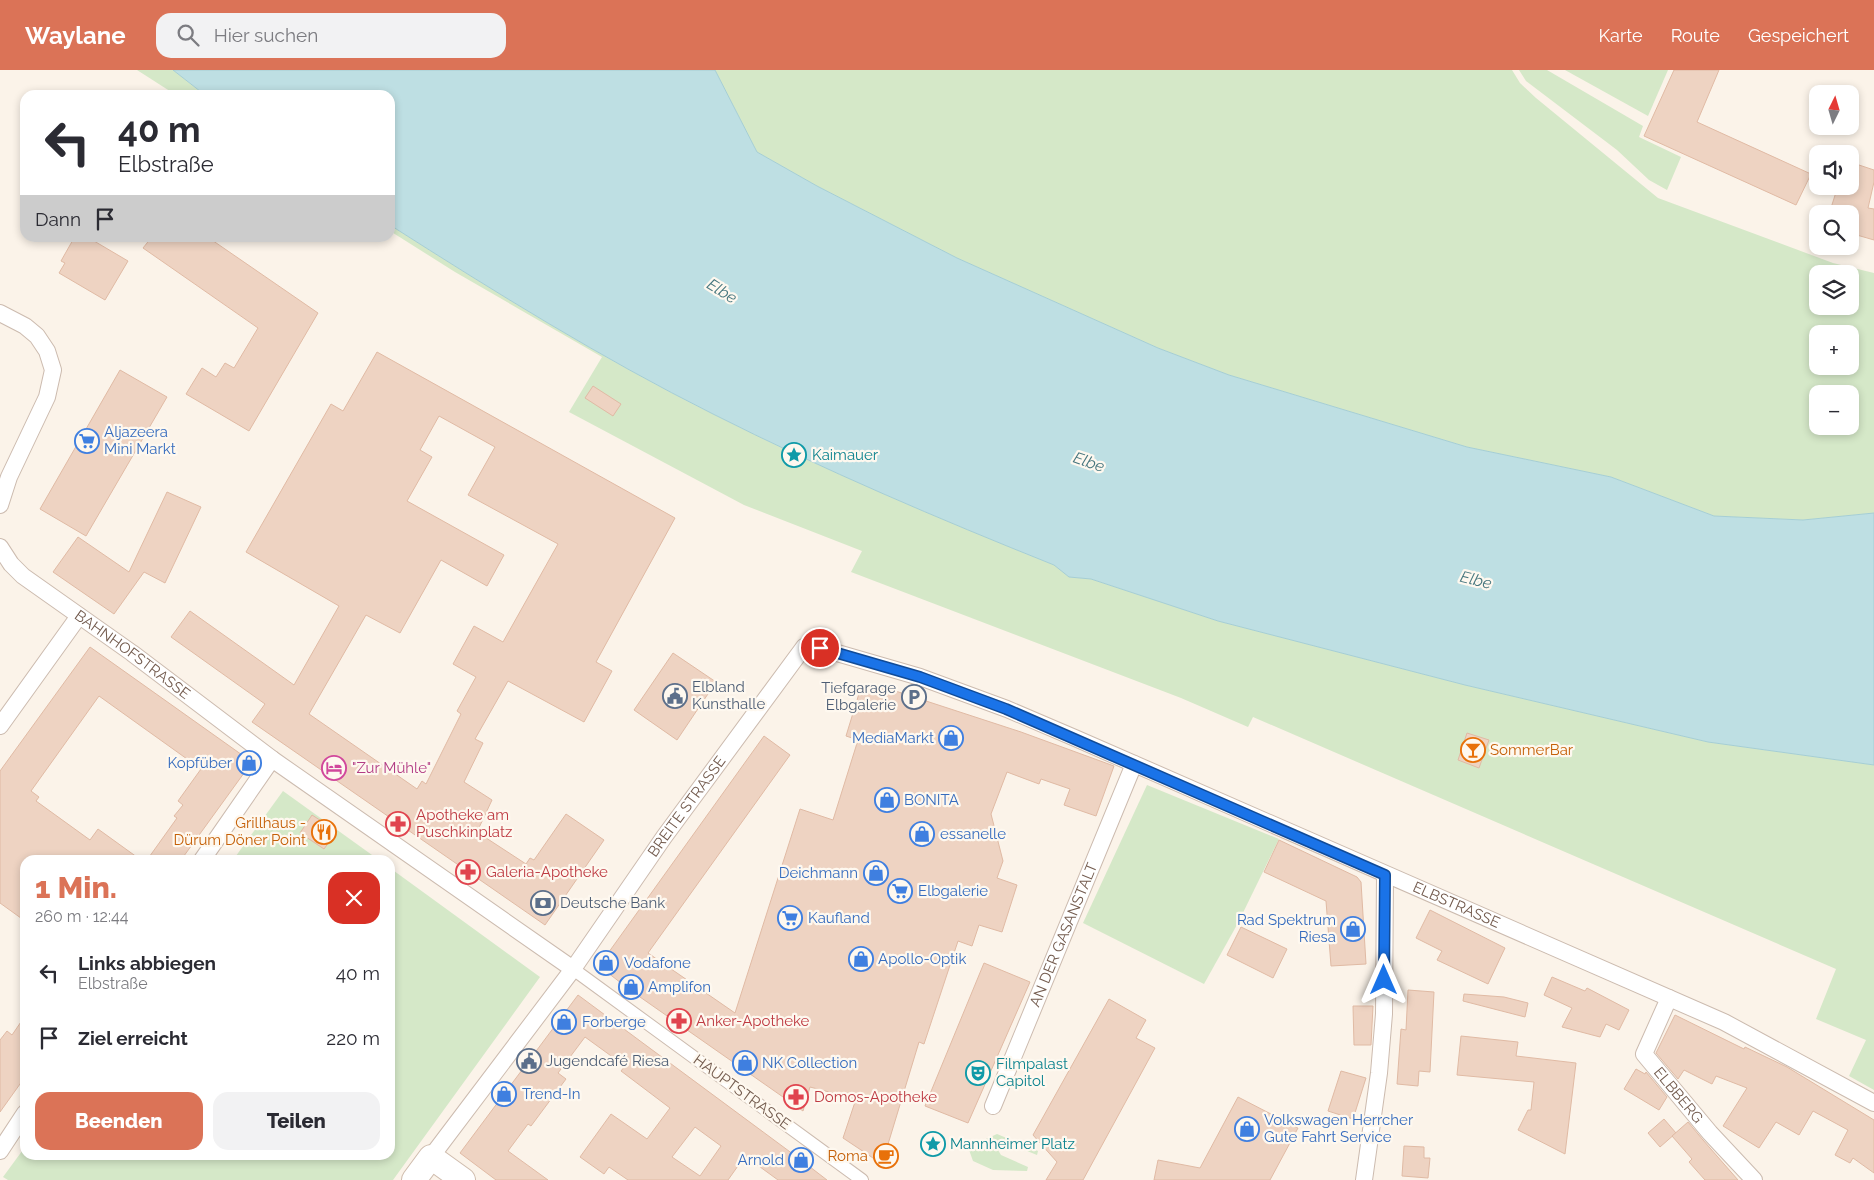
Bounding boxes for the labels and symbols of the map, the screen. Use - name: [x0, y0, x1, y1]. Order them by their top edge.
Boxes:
- north arrow: [1809, 85, 1859, 135]
- water label: Elbe: [704, 275, 741, 308]
- place label: Aljazeera Mini Markt: [104, 423, 176, 458]
- supermarket icon: Aljazeera Mini Markt: [74, 428, 100, 454]
- place icon: Kaimauer: [781, 442, 807, 468]
- place label: Kaimauer: [812, 446, 879, 464]
- water label: Elbe: [1071, 448, 1107, 476]
- water label: Elbe: [1458, 567, 1494, 593]
- street label: BAHNHOFSTRASSE: [71, 606, 194, 703]
- pin: [799, 627, 841, 669]
- place label: Elbland Kunsthalle: [692, 678, 765, 713]
- place label: Tiefgarage Elbgalerie: [821, 679, 896, 714]
- public building icon: Elbland Kunsthalle: [662, 683, 688, 709]
- parking icon: Tiefgarage Elbgalerie: [901, 684, 927, 710]
- shop icon: MediaMarkt: [938, 725, 964, 751]
- place label: MediaMarkt: [852, 729, 934, 747]
- bar icon: SommerBar: [1460, 737, 1486, 763]
- place label: SommerBar: [1490, 741, 1574, 759]
- shop icon: Kopfüber: [236, 750, 262, 776]
- street label: BREITE STRASSE: [644, 753, 729, 860]
- place label: Kopfüber: [168, 754, 233, 772]
- hotel icon: "Zur Mühle": [321, 755, 347, 781]
- place label: "Zur Mühle": [352, 759, 431, 777]
- shop icon: BONITA: [874, 787, 900, 813]
- place label: BONITA: [904, 791, 959, 809]
- place label: Apotheke am Puschkinplatz: [416, 806, 512, 841]
- pharmacy icon: Apotheke am Puschkinplatz: [385, 811, 411, 837]
- place label: Grillhaus - Dürum Döner Point: [174, 814, 306, 849]
- restaurant icon: Grillhaus - Dürum Döner Point: [311, 819, 337, 845]
- shop icon: essanelle: [909, 821, 935, 847]
- place label: essanelle: [940, 825, 1006, 843]
- pharmacy icon: Galeria-Apotheke: [455, 859, 481, 885]
- shop icon: Deichmann: [863, 860, 889, 886]
- street label: AN DER GASANSTALT: [1026, 860, 1101, 1010]
- place label: Galeria-Apotheke: [486, 863, 608, 881]
- place label: Deichmann: [779, 864, 858, 882]
- supermarket icon: Elbgalerie: [887, 878, 913, 904]
- street label: ELBSTRASSE: [1410, 878, 1503, 932]
- place label: Elbgalerie: [918, 882, 988, 900]
- bank icon: Deutsche Bank: [530, 890, 556, 916]
- place label: Deutsche Bank: [560, 894, 665, 912]
- supermarket icon: Kaufland: [777, 905, 803, 931]
- place label: Kaufland: [808, 909, 870, 927]
- place label: Rad Spektrum Riesa: [1237, 911, 1336, 946]
- shop icon: Rad Spektrum Riesa: [1340, 916, 1366, 942]
- shop icon: Apollo-Optik: [848, 946, 874, 972]
- shop icon: Vodafone: [593, 950, 619, 976]
- place label: Apollo-Optik: [878, 950, 966, 968]
- position arrow: [1357, 953, 1409, 1005]
- place label: Vodafone: [624, 954, 691, 972]
- shop icon: Amplifon: [618, 974, 644, 1000]
- place label: Amplifon: [648, 978, 711, 996]
- pharmacy icon: Anker-Apotheke: [666, 1008, 692, 1034]
- shop icon: Forberge: [551, 1009, 577, 1035]
- place label: Anker-Apotheke: [696, 1012, 810, 1030]
- place label: Forberge: [582, 1013, 646, 1031]
- public building icon: Jugendcafé Riesa: [516, 1048, 542, 1074]
- shop icon: NK Collection: [732, 1050, 758, 1076]
- street label: HAUPTSTRASSE: [690, 1051, 794, 1133]
- place label: Jugendcafé Riesa: [546, 1052, 669, 1070]
- place label: NK Collection: [762, 1054, 857, 1072]
- place label: Filmpalast Capitol: [996, 1055, 1068, 1090]
- theatre icon: Filmpalast Capitol: [965, 1060, 991, 1086]
- street label: ELBBERG: [1650, 1063, 1707, 1127]
- shop icon: Trend-In: [491, 1081, 517, 1107]
- pharmacy icon: Domos-Apotheke: [783, 1084, 809, 1110]
- place label: Trend-In: [522, 1085, 581, 1103]
- place label: Domos-Apotheke: [814, 1088, 937, 1106]
- place label: Volkswagen Herrcher Gute Fahrt Service: [1264, 1111, 1414, 1146]
- shop icon: Volkswagen Herrcher Gute Fahrt Service: [1234, 1116, 1260, 1142]
- place icon: Mannheimer Platz: [920, 1131, 946, 1157]
- place label: Mannheimer Platz: [950, 1135, 1075, 1153]
- cafe icon: Roma: [873, 1143, 899, 1169]
- shop icon: Arnold: [788, 1147, 814, 1173]
- place label: Roma: [828, 1147, 868, 1165]
- place label: Arnold: [738, 1151, 784, 1169]

